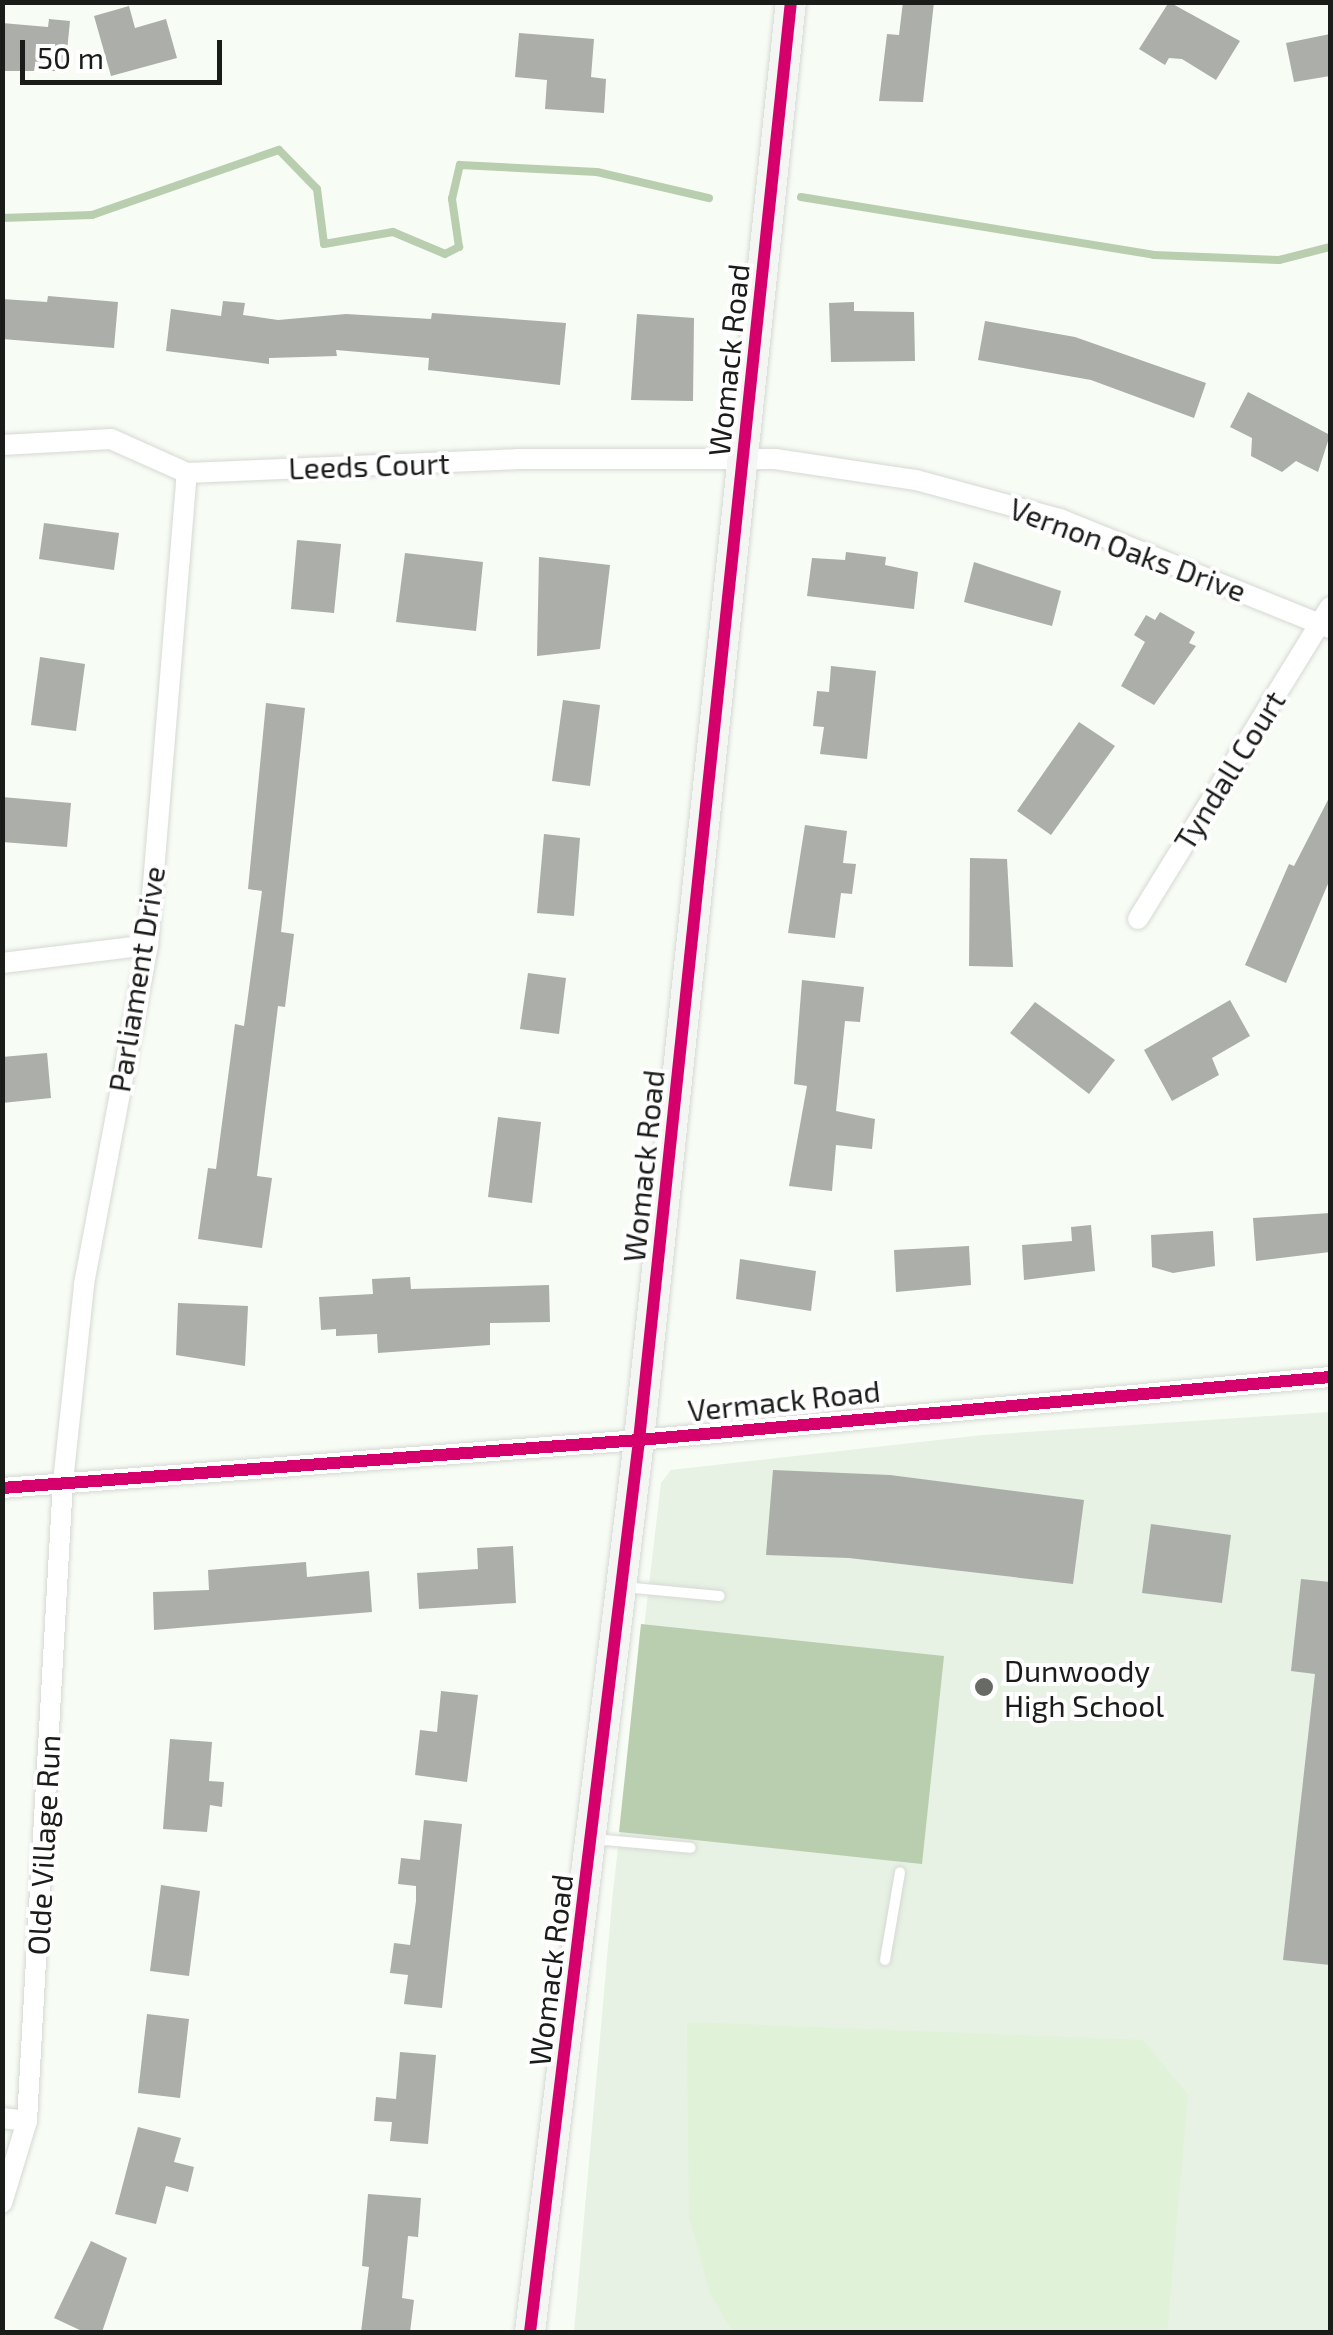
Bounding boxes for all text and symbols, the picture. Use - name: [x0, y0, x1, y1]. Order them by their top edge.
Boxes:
- scale bar: [25, 20, 228, 82]
- text: 50 m: [37, 39, 104, 75]
- street label: Womack Road: [700, 262, 756, 458]
- street label: Leeds Court: [288, 444, 450, 486]
- street label: Vernon Oaks Drive: [1005, 490, 1251, 608]
- street label: Tyndall Court: [1166, 684, 1292, 856]
- street label: Parliament Drive: [100, 864, 172, 1094]
- street label: Womack Road: [615, 1068, 671, 1264]
- street label: Vermack Road: [686, 1372, 882, 1428]
- place label: Dunwoody High School: [1004, 1652, 1164, 1722]
- marker: Dunwoody High School: [973, 1676, 995, 1698]
- street label: Olde Village Run: [19, 1733, 67, 1957]
- street label: Womack Road: [520, 1872, 580, 2068]

